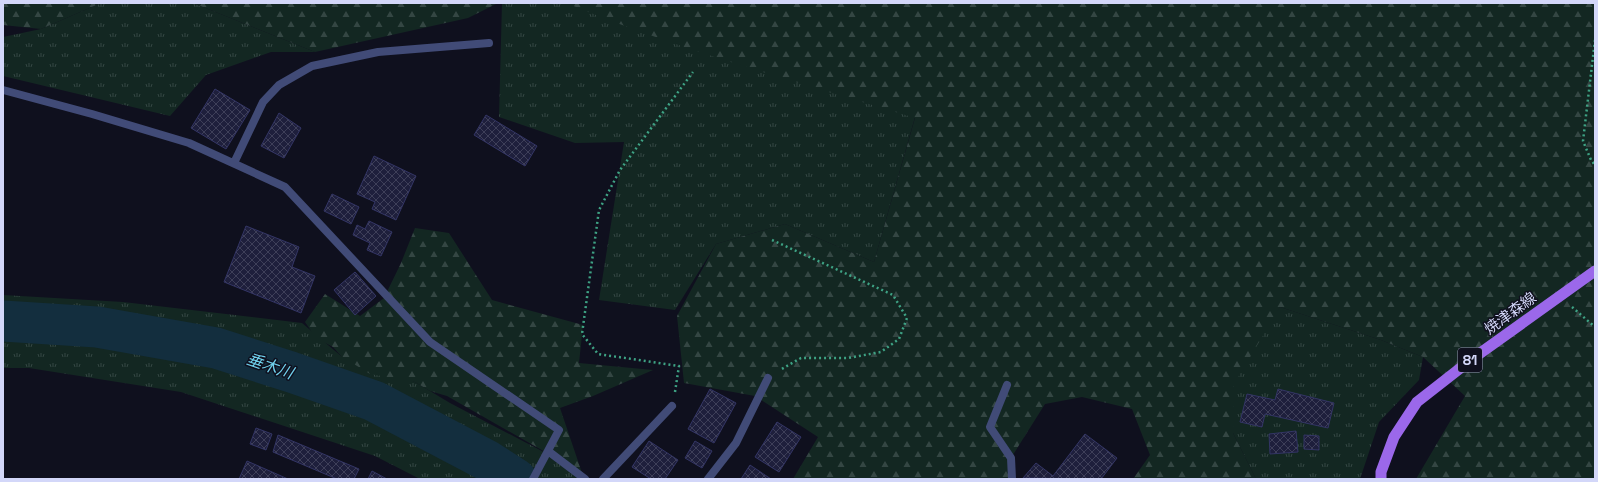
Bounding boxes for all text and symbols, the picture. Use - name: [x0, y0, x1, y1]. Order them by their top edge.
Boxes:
- street label: 焼津森線: [1480, 288, 1540, 338]
- water label: 垂木川: [244, 348, 298, 384]
- road number: 81: [1458, 348, 1482, 372]

